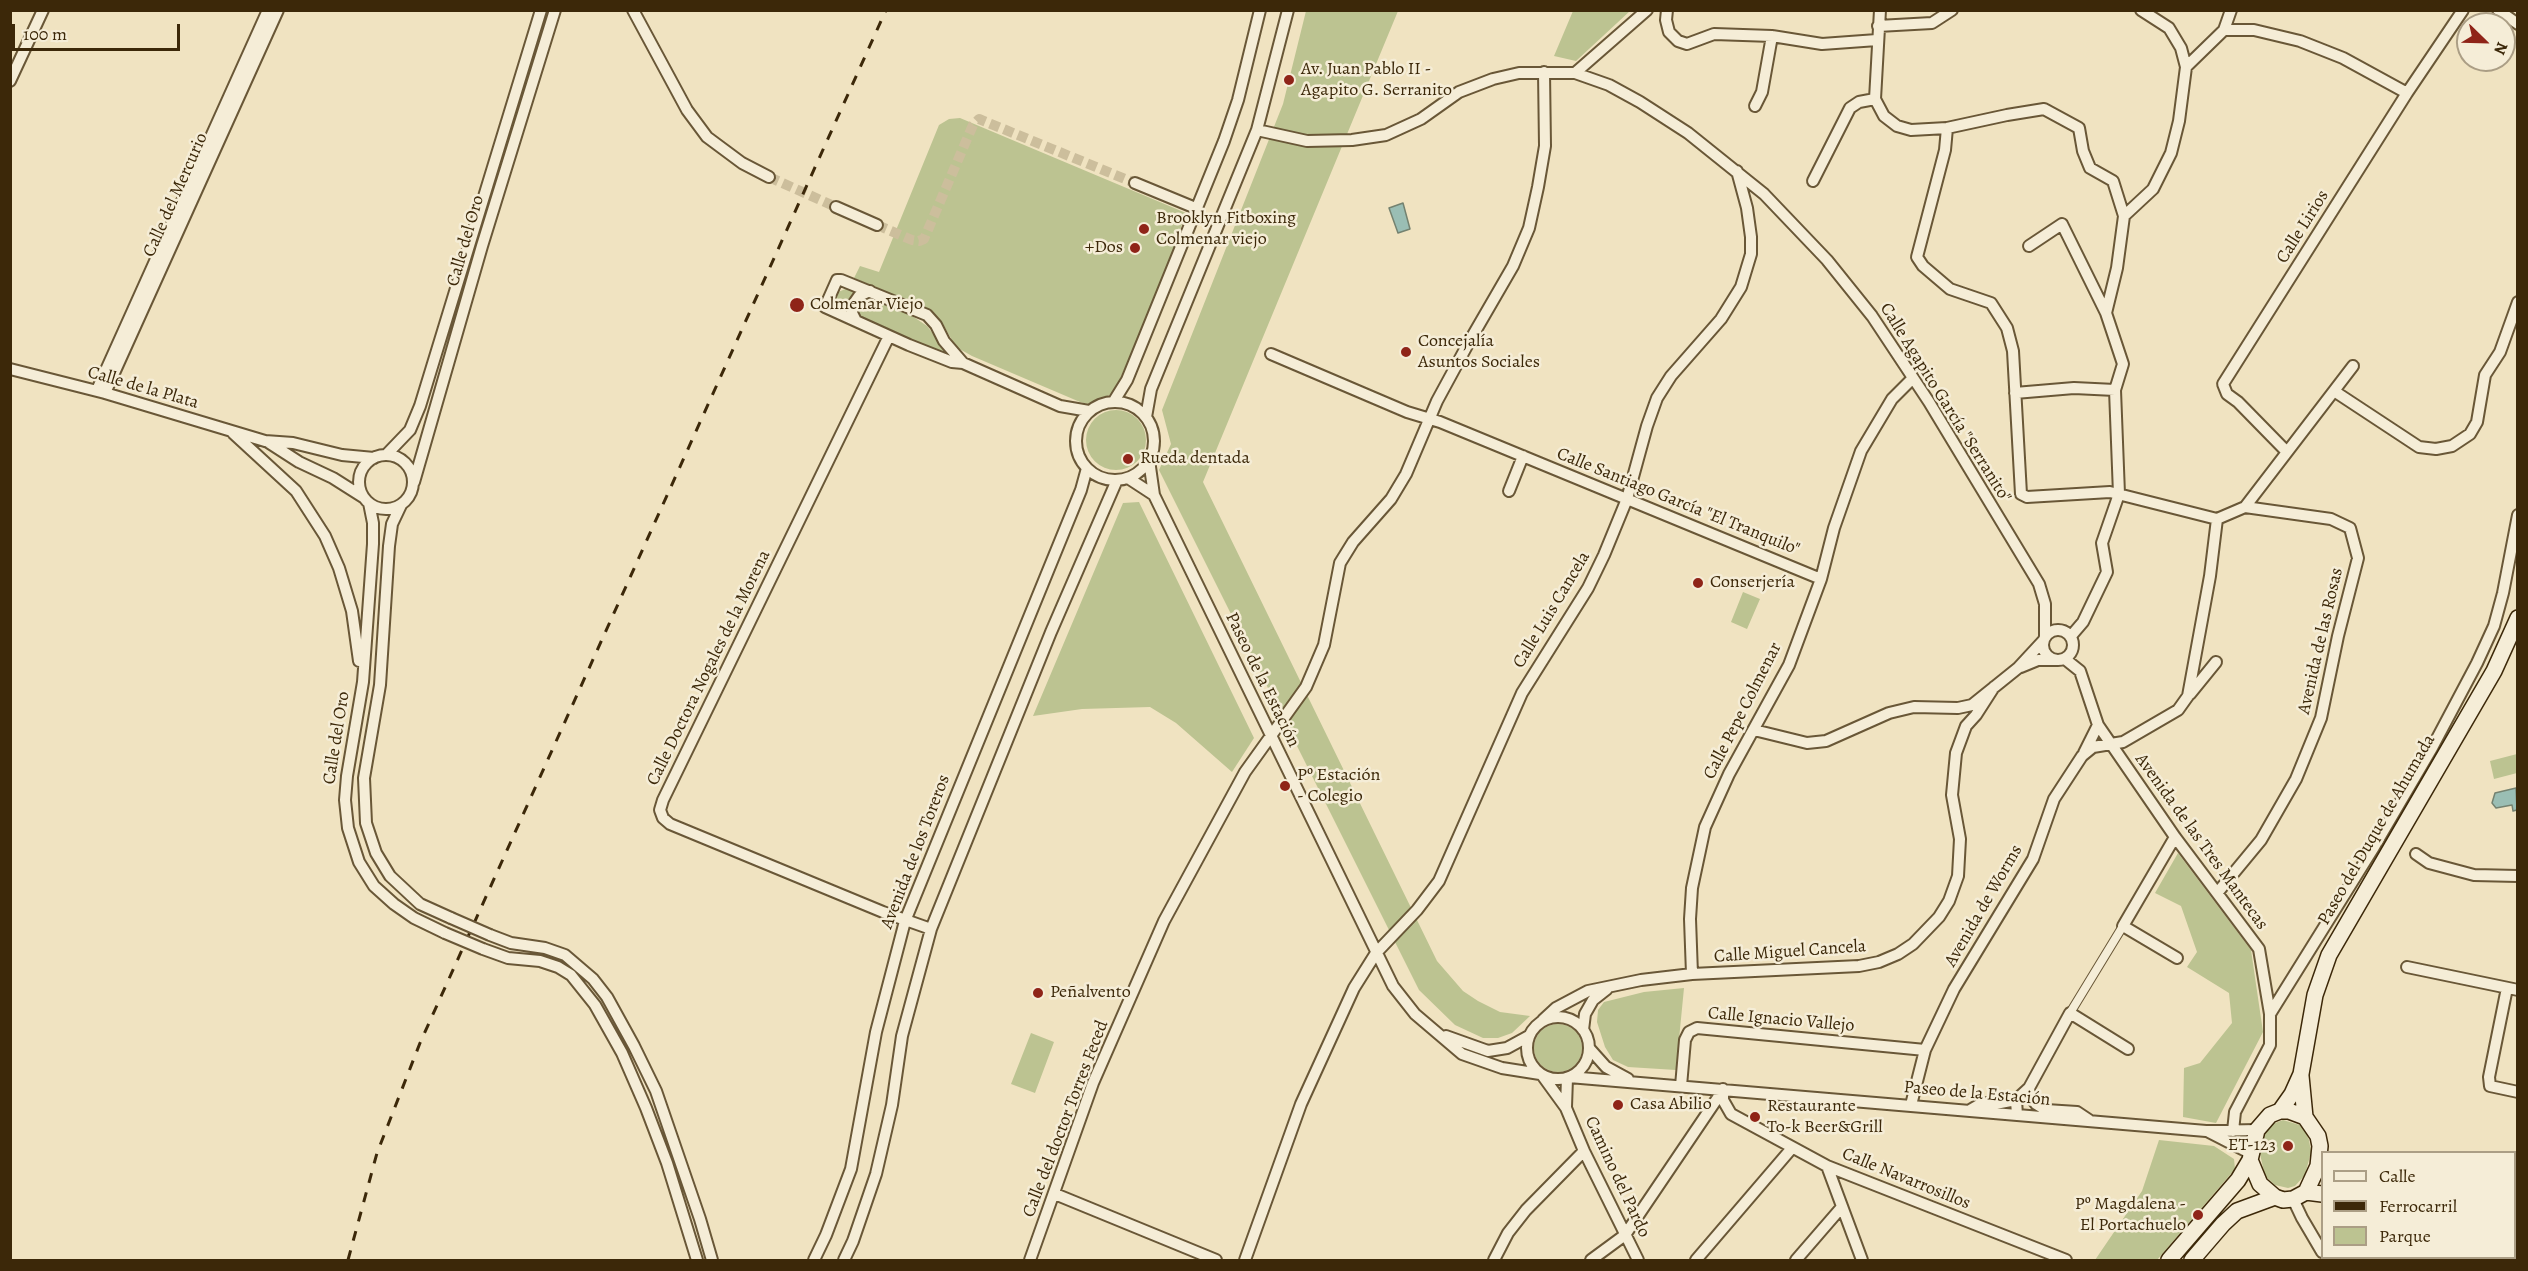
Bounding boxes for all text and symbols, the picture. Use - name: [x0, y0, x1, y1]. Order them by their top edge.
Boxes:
- scale bar: [15, 12, 183, 50]
- north arrow: [2456, 12, 2516, 72]
- text: 100 m: [23, 22, 67, 46]
- text: N: [2488, 39, 2513, 58]
- place label: Av. Juan Pablo II - Agapito G. Serranito: [1301, 59, 1452, 101]
- marker: Av. Juan Pablo II - Agapito G. Serranito: [1282, 73, 1296, 87]
- street label: Calle del Mercurio: [139, 130, 213, 260]
- street label: Calle Lirios: [2272, 186, 2334, 268]
- street label: Calle del Oro: [443, 193, 489, 289]
- place label: Brooklyn Fitboxing Colmenar viejo: [1156, 208, 1296, 250]
- marker: Brooklyn Fitboxing Colmenar viejo: [1137, 222, 1151, 236]
- place label: +Dos: [1085, 237, 1123, 259]
- marker: +Dos: [1128, 241, 1142, 255]
- place label: Colmenar Viejo: [810, 294, 923, 316]
- marker: Colmenar Viejo: [788, 296, 806, 314]
- street label: Calle Agapito García "Serranito": [1875, 299, 2015, 507]
- place label: Concejalía Asuntos Sociales: [1418, 331, 1540, 374]
- marker: Concejalía Asuntos Sociales: [1399, 345, 1413, 359]
- street label: Calle de la Plata: [85, 362, 201, 414]
- street label: Calle Santiago García "El Tranquilo": [1553, 443, 1803, 561]
- place label: Rueda dentada: [1140, 448, 1250, 470]
- marker: Rueda dentada: [1121, 452, 1135, 466]
- street label: Calle Doctora Nogales de la Morena: [642, 547, 776, 789]
- street label: Calle Luis Cancela: [1509, 548, 1595, 672]
- street label: Avenida de las Rosas: [2294, 566, 2348, 716]
- place label: Conserjería: [1710, 572, 1795, 594]
- marker: Conserjería: [1691, 576, 1705, 590]
- street label: Paseo de la Estación: [1220, 609, 1304, 751]
- street label: Calle Pepe Colmenar: [1699, 639, 1787, 783]
- street label: Calle del Oro: [319, 690, 355, 786]
- street label: Paseo del Duque de Ahumada: [2313, 731, 2441, 929]
- street label: Avenida de las Tres Mantecas: [2130, 750, 2272, 934]
- place label: Pº Estación - Colegio: [1297, 765, 1380, 808]
- street label: Avenida de los Toreros: [877, 772, 955, 932]
- marker: Pº Estación - Colegio: [1278, 779, 1292, 793]
- street label: Avenida de Worms: [1940, 841, 2028, 971]
- street label: Calle Miguel Cancela: [1713, 936, 1867, 968]
- place label: Peñalvento: [1050, 982, 1131, 1004]
- marker: Peñalvento: [1031, 986, 1045, 1000]
- street label: Calle Ignacio Vallejo: [1707, 1003, 1855, 1037]
- street label: Calle del doctor Torres Feced: [1018, 1018, 1114, 1220]
- street label: Paseo de la Estación: [1903, 1077, 2051, 1111]
- place label: Casa Abilio: [1630, 1094, 1712, 1116]
- place label: Restaurante To-k Beer&Grill: [1767, 1096, 1883, 1138]
- marker: Casa Abilio: [1611, 1098, 1625, 1112]
- marker: Restaurante To-k Beer&Grill: [1748, 1110, 1762, 1124]
- street label: Camino del Pardo: [1580, 1113, 1654, 1241]
- place label: ET-123: [2228, 1135, 2276, 1157]
- marker: ET-123: [2281, 1139, 2295, 1153]
- street label: Calle Navarrosillos: [1839, 1143, 1973, 1215]
- legend: [2321, 1151, 2516, 1259]
- text: Calle: [2379, 1164, 2416, 1188]
- place label: Pº Magdalena - El Portachuelo: [2075, 1194, 2186, 1236]
- text: Ferrocarril: [2379, 1194, 2457, 1218]
- marker: Pº Magdalena - El Portachuelo: [2191, 1208, 2205, 1222]
- text: Parque: [2379, 1224, 2431, 1248]

